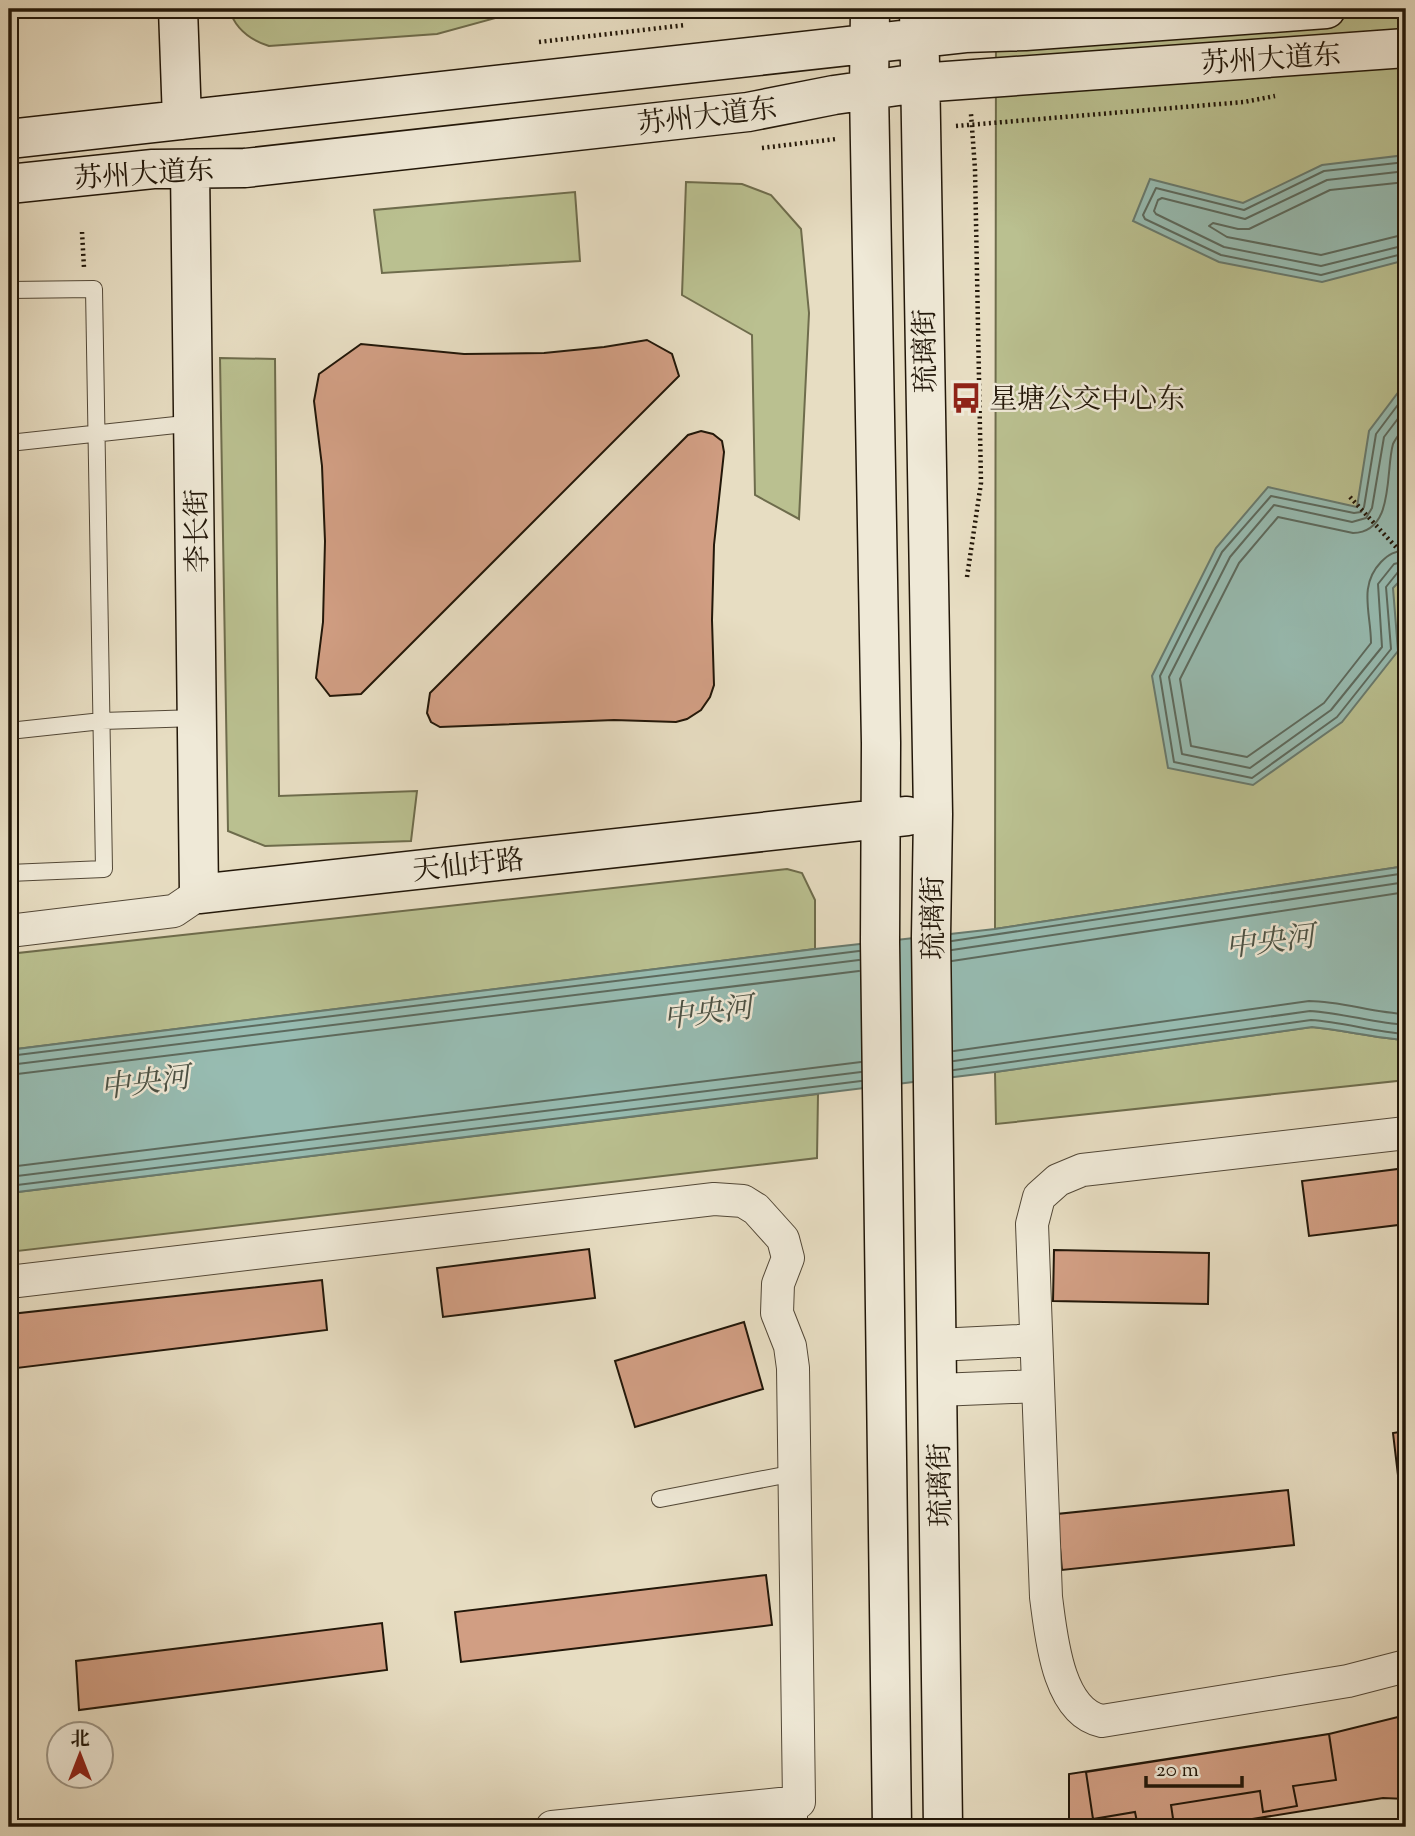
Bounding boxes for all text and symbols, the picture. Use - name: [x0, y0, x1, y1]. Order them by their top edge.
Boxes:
- street label: 苏州大道东: [1200, 36, 1342, 86]
- street label: 苏州大道东: [635, 90, 779, 146]
- street label: 苏州大道东: [73, 151, 215, 201]
- street label: 琉璃街: [906, 309, 948, 393]
- bus stop icon: 星塘公交中心东: [949, 381, 983, 415]
- place label: 星塘公交中心东: [989, 381, 1185, 421]
- street label: 李长街: [178, 489, 220, 573]
- street label: 天仙圩路: [411, 841, 526, 893]
- street label: 琉璃街: [915, 876, 955, 960]
- water label: 中央河: [1223, 916, 1323, 970]
- water label: 中央河: [661, 987, 761, 1041]
- water label: 中央河: [98, 1057, 198, 1111]
- street label: 琉璃街: [921, 1443, 963, 1527]
- north arrow: [46, 1720, 116, 1790]
- text: 北: [70, 1727, 90, 1754]
- scale bar: [1146, 1745, 1242, 1789]
- text: 20 m: [1156, 1756, 1199, 1786]

